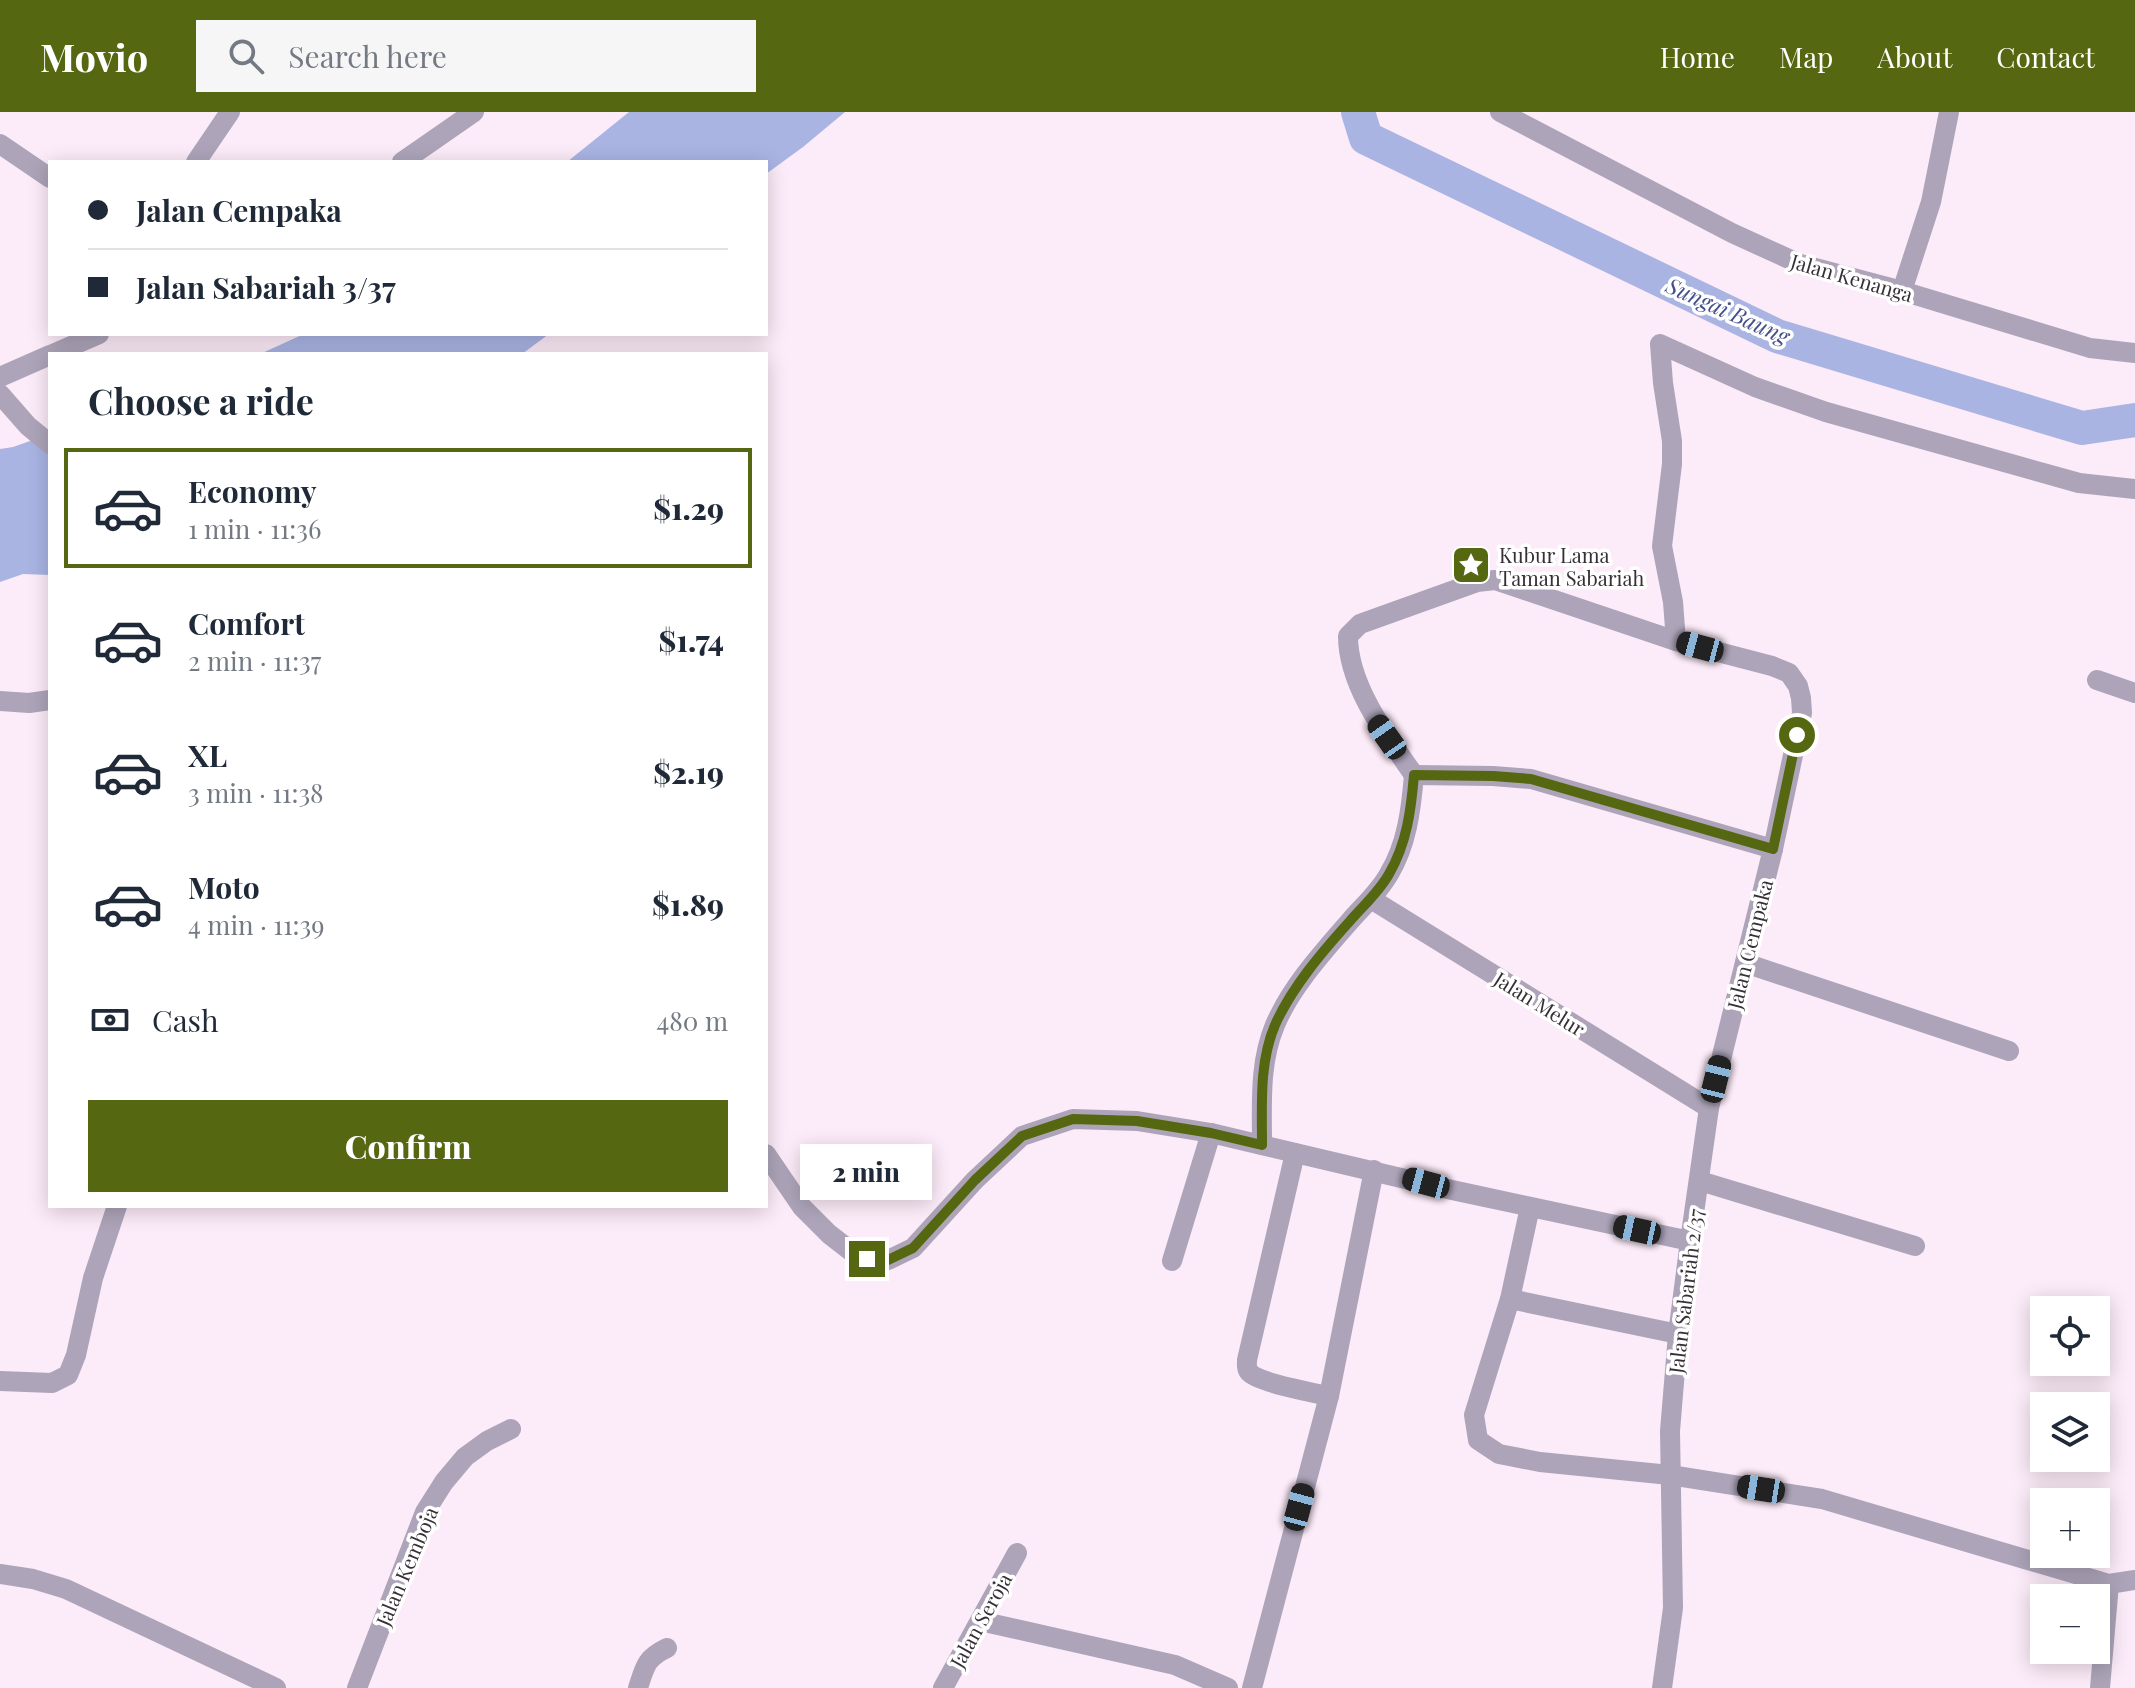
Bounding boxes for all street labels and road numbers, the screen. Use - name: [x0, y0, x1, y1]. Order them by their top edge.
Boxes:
- street label: Jalan Kenanga: [1787, 246, 1916, 307]
- street label: Jalan Cempaka: [1720, 876, 1778, 1013]
- street label: Jalan Melur: [1489, 964, 1591, 1042]
- street label: Jalan Sabariah 2/37: [1661, 1207, 1709, 1376]
- street label: Jalan Kemboja: [368, 1502, 443, 1631]
- street label: Jalan Seroja: [942, 1568, 1017, 1673]

